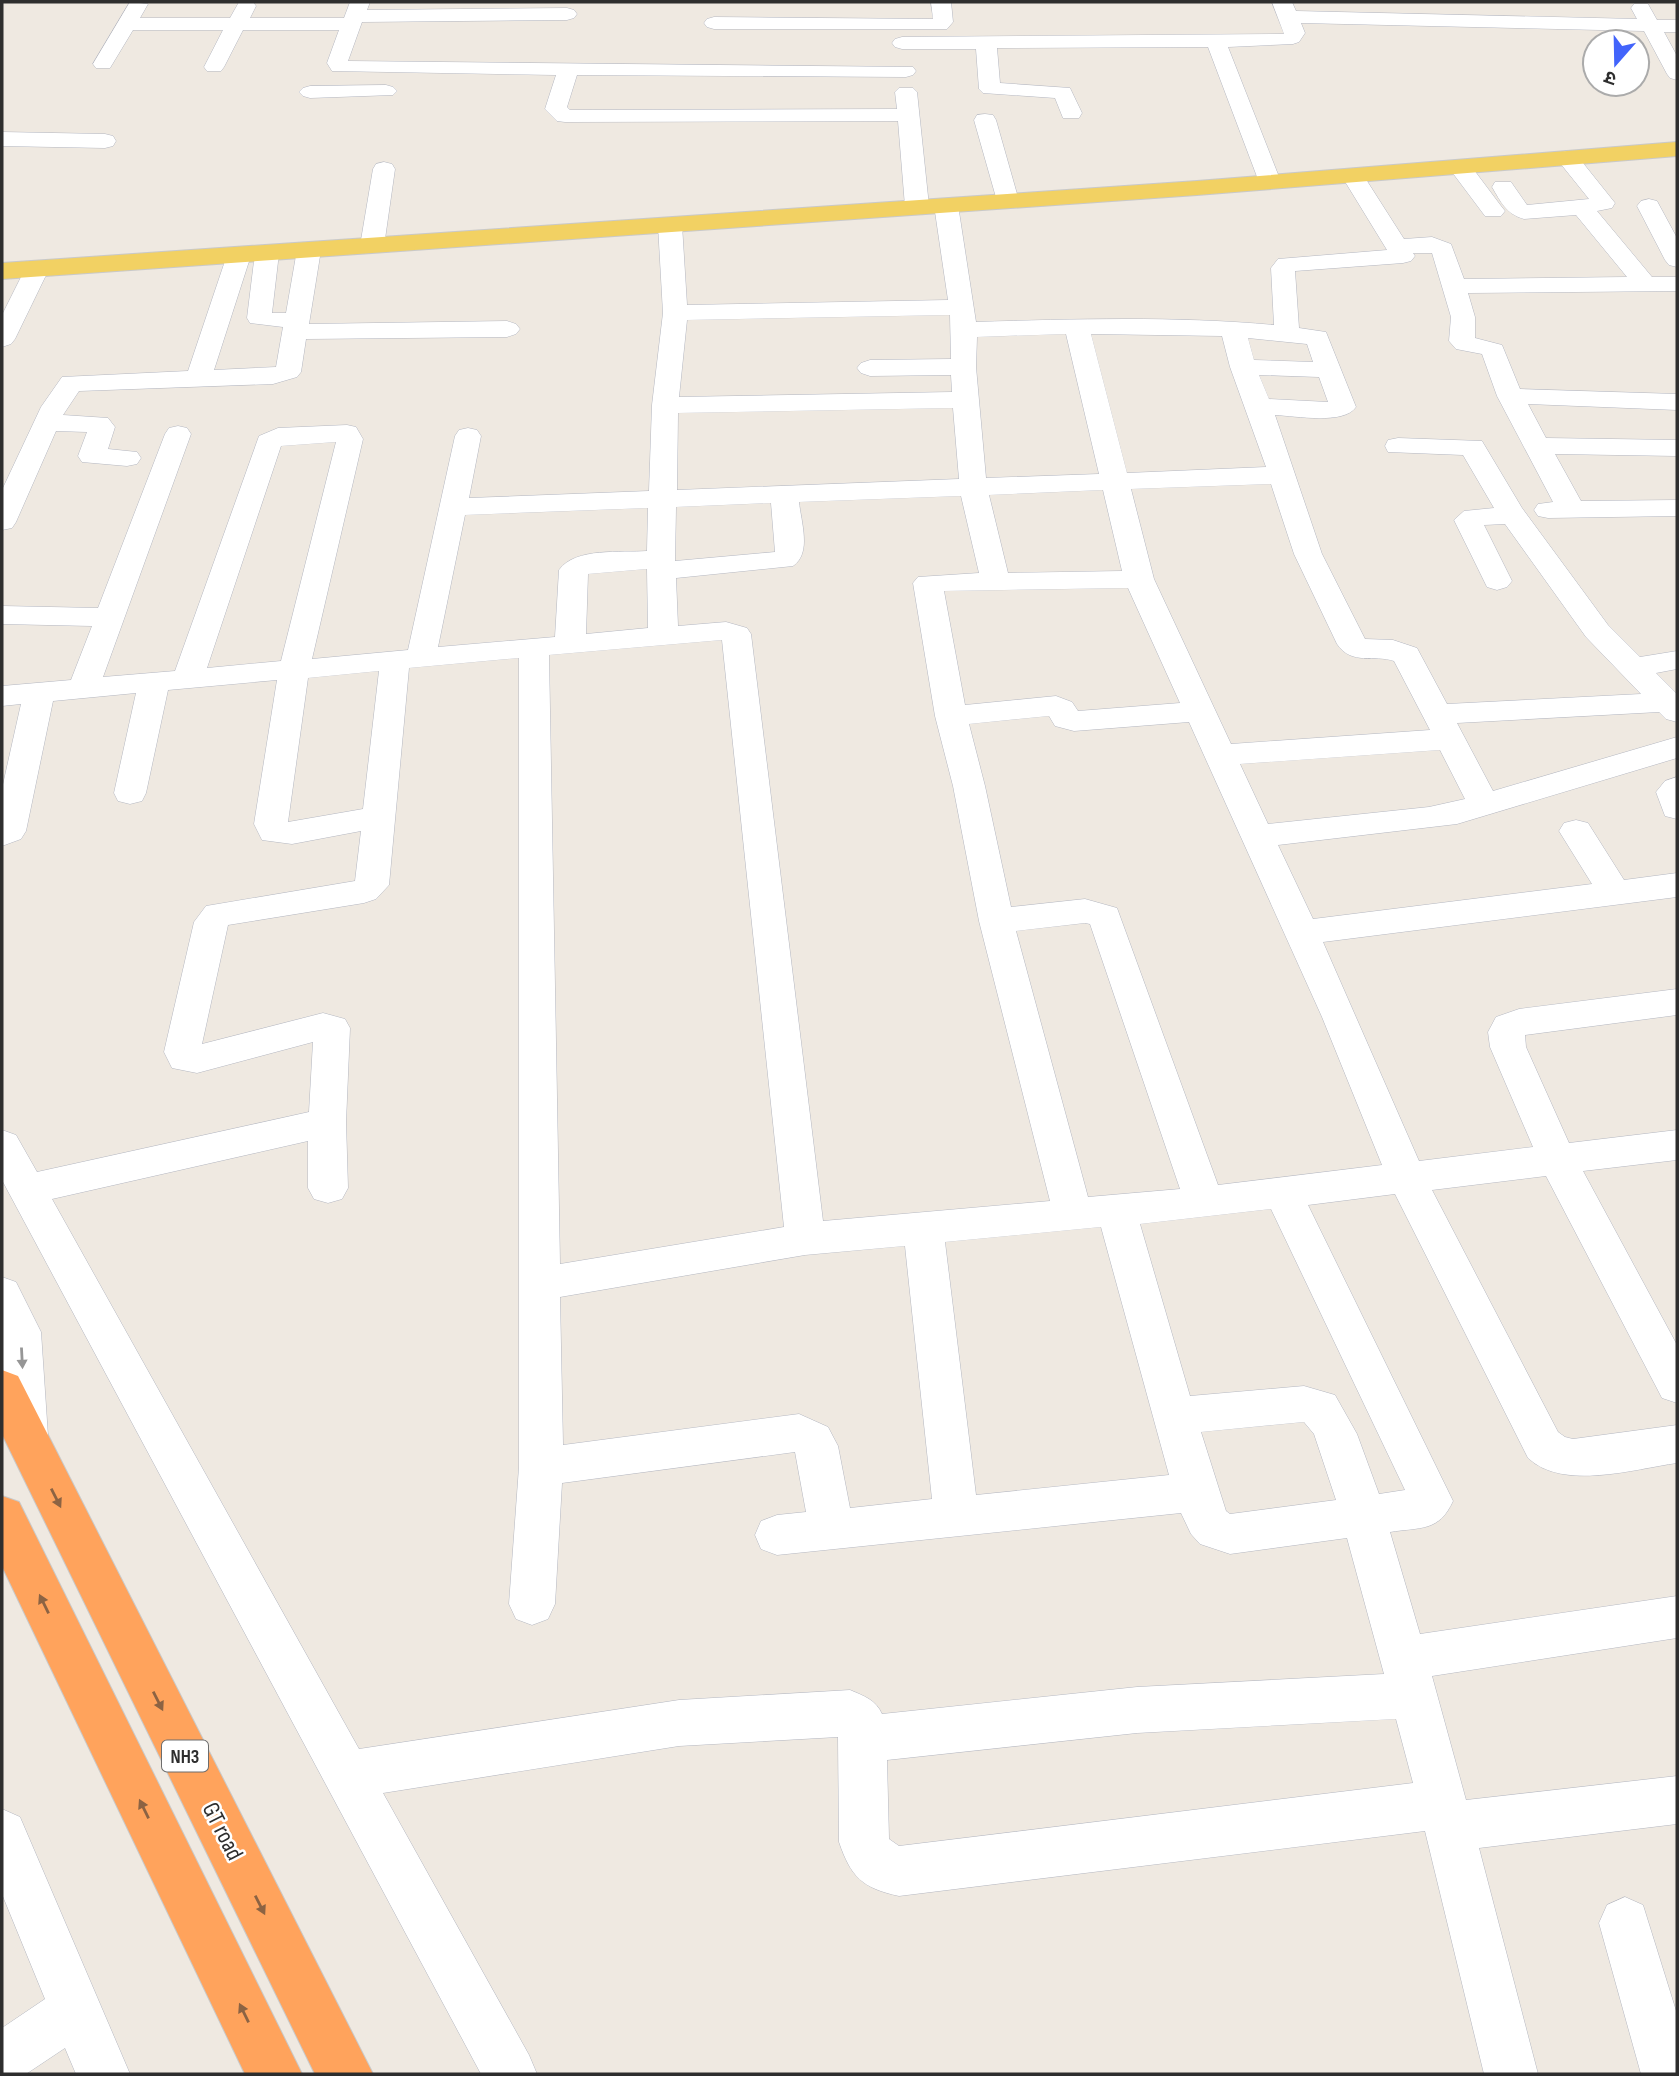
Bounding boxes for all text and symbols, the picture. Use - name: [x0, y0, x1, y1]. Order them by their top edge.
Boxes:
- north arrow: [1581, 28, 1651, 98]
- text: उ: [1601, 65, 1620, 90]
- one-way arrow: [16, 1347, 27, 1369]
- one-way arrow: [51, 1488, 62, 1508]
- one-way arrow: [39, 1594, 50, 1614]
- one-way arrow: [153, 1691, 164, 1711]
- road number: NH3: [162, 1740, 208, 1772]
- street label: GT road: [196, 1797, 249, 1865]
- one-way arrow: [139, 1798, 150, 1819]
- one-way arrow: [255, 1895, 266, 1915]
- one-way arrow: [239, 2003, 250, 2023]

